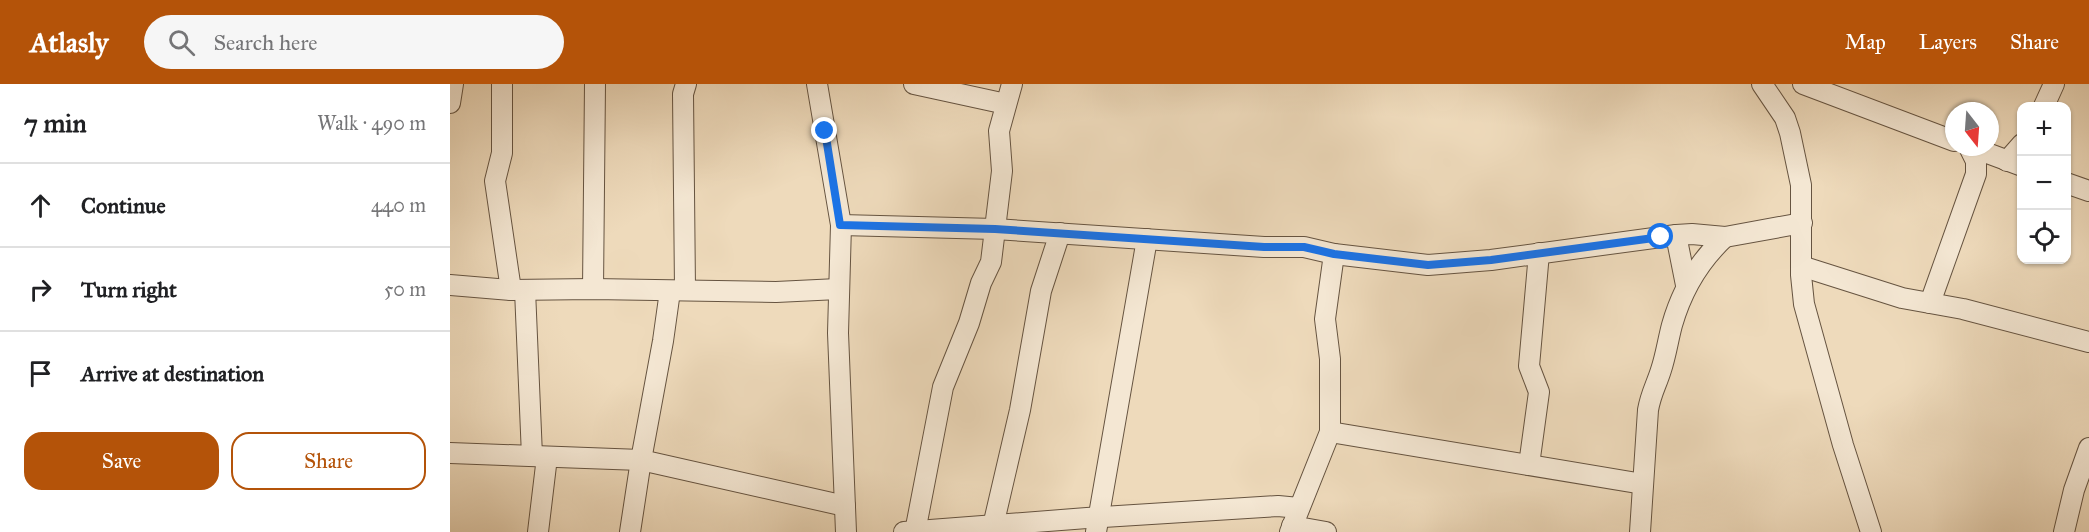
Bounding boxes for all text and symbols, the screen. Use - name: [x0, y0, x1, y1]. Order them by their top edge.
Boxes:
- search box: [144, 15, 564, 69]
- text: Atlasly: [30, 25, 108, 60]
- icon: search: [165, 26, 198, 59]
- text: Search here: [213, 29, 317, 56]
- text: Map: [1845, 29, 1886, 55]
- text: Layers: [1919, 29, 1977, 55]
- text: Share: [2010, 29, 2059, 55]
- north arrow: [1945, 102, 1999, 156]
- map controls: [2017, 102, 2071, 264]
- button: +: [2017, 102, 2071, 156]
- text: 7 min: [24, 107, 87, 139]
- text: Walk · 490 m: [317, 111, 426, 135]
- route end: [811, 117, 837, 143]
- button: −: [2017, 156, 2071, 210]
- icon: ahead: [24, 189, 57, 222]
- text: Continue: [81, 192, 166, 219]
- text: 440 m: [371, 193, 426, 217]
- button: locate: [2017, 210, 2071, 264]
- route start: [1647, 223, 1673, 249]
- icon: right: [24, 273, 57, 306]
- text: Turn right: [81, 276, 177, 303]
- text: 50 m: [384, 277, 426, 301]
- icon: arrive: [24, 357, 57, 390]
- text: Arrive at destination: [81, 360, 264, 387]
- button: Save: [24, 432, 219, 490]
- button: Share: [231, 432, 426, 490]

